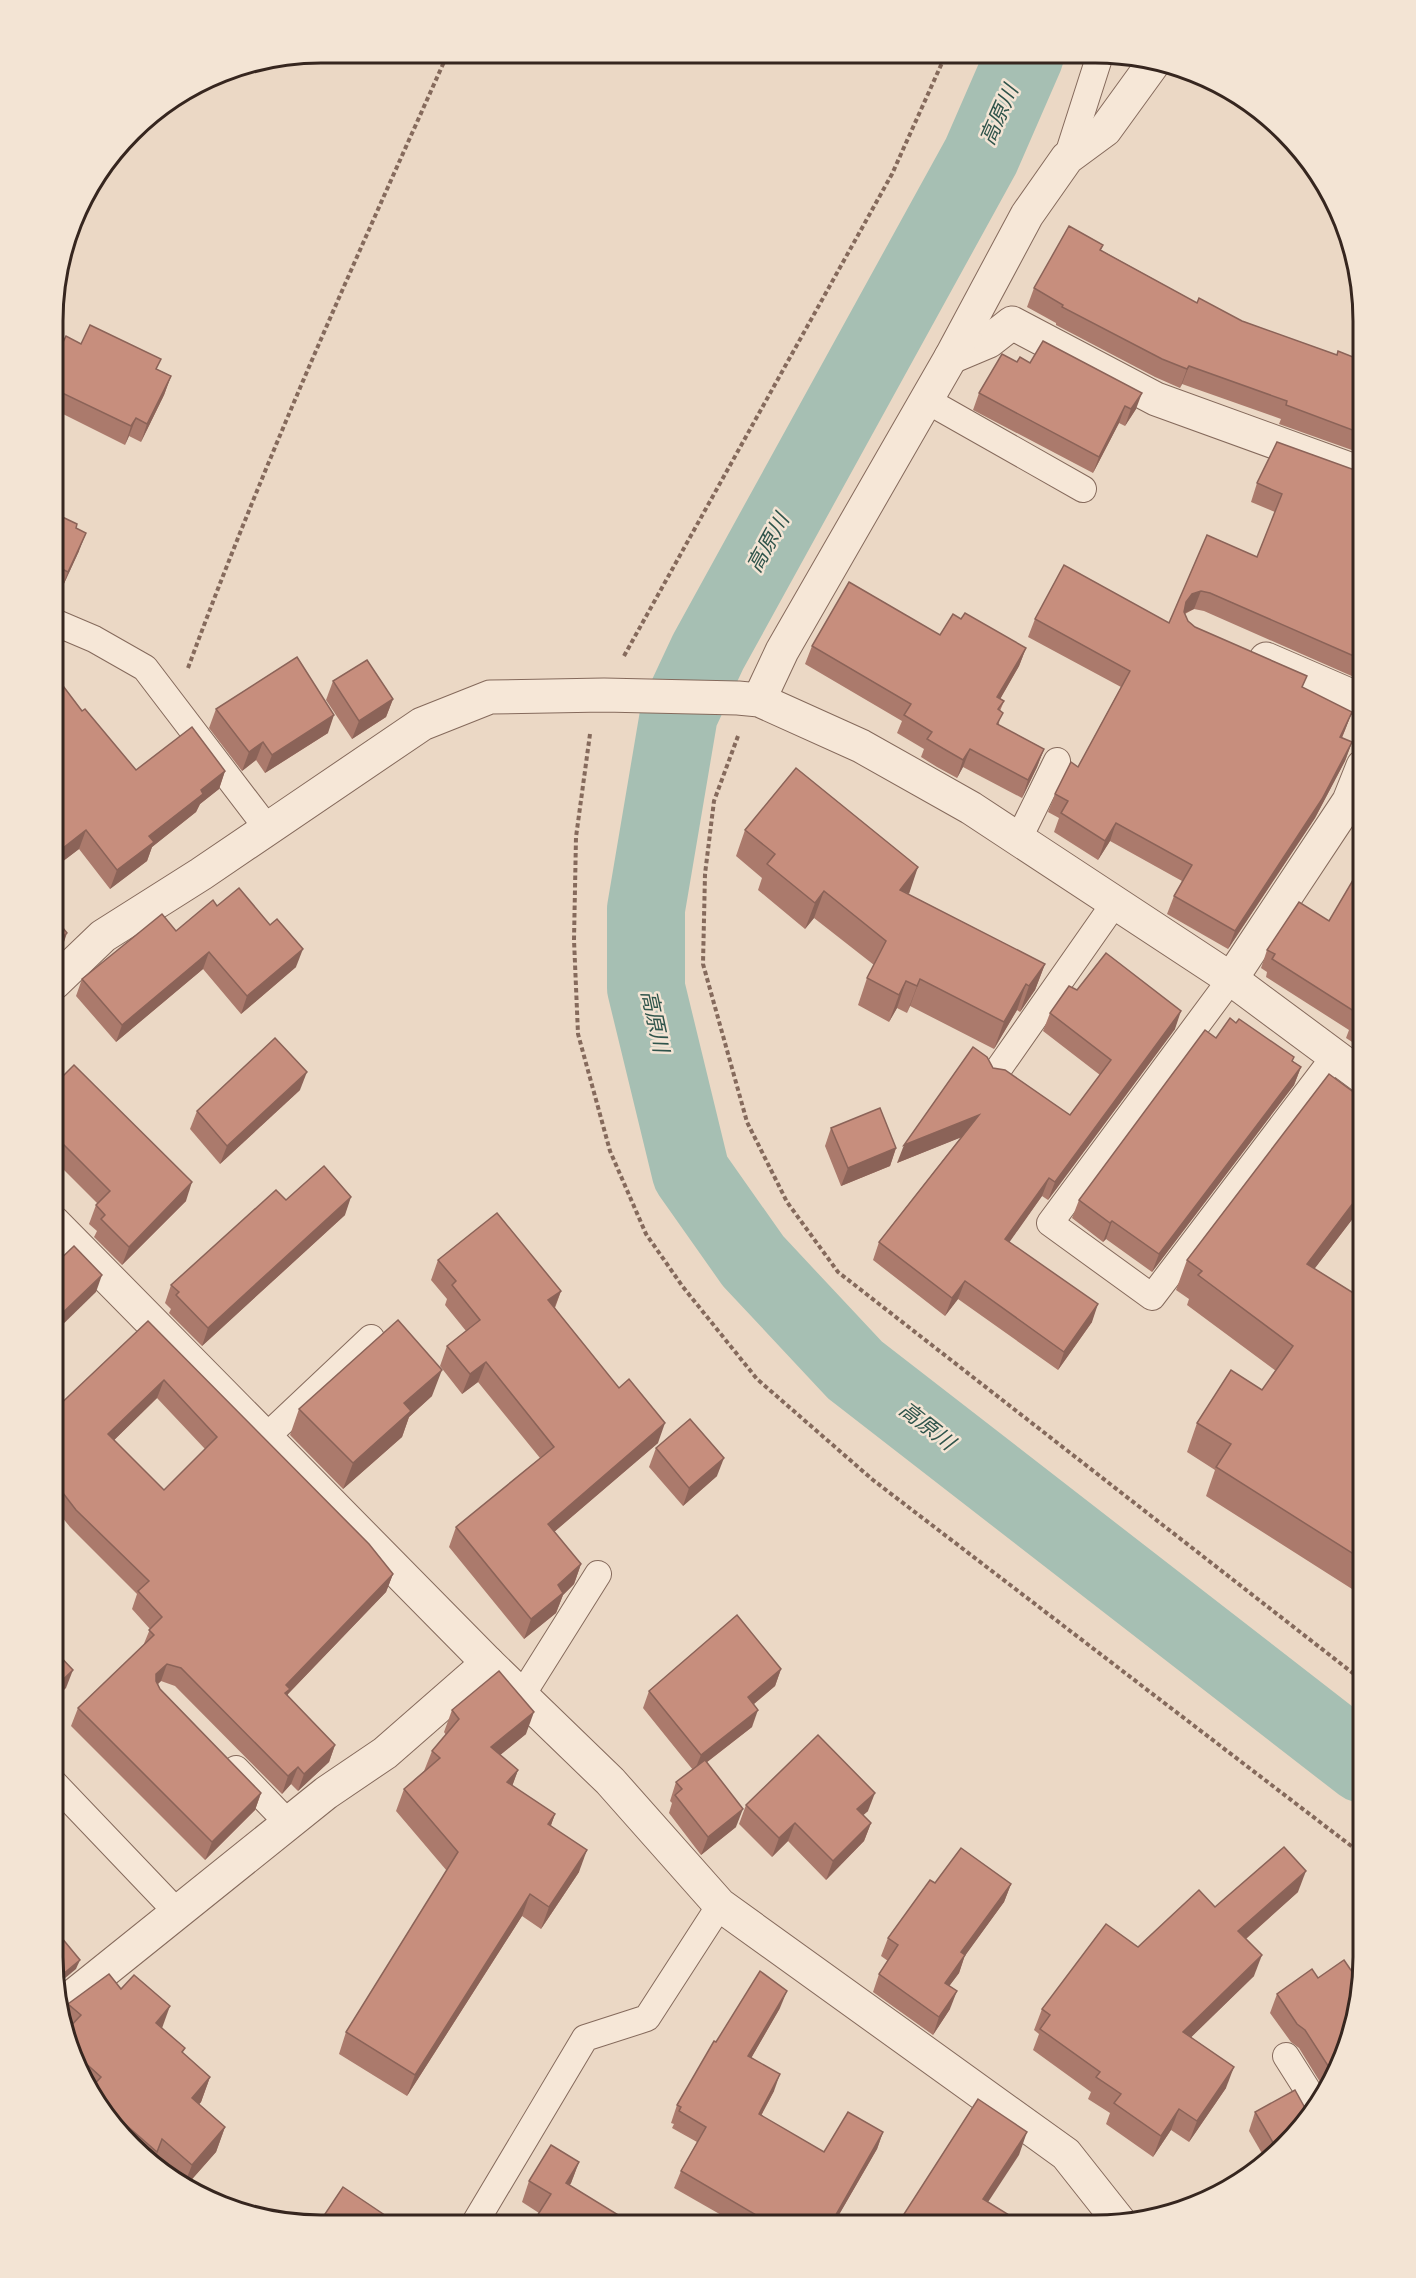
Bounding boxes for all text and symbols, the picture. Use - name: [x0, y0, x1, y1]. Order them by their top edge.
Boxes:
- water label: 高原川: [975, 80, 1024, 149]
- water label: 高原川: [742, 508, 795, 576]
- water label: 高原川: [637, 988, 674, 1056]
- water label: 高原川: [895, 1397, 961, 1456]

